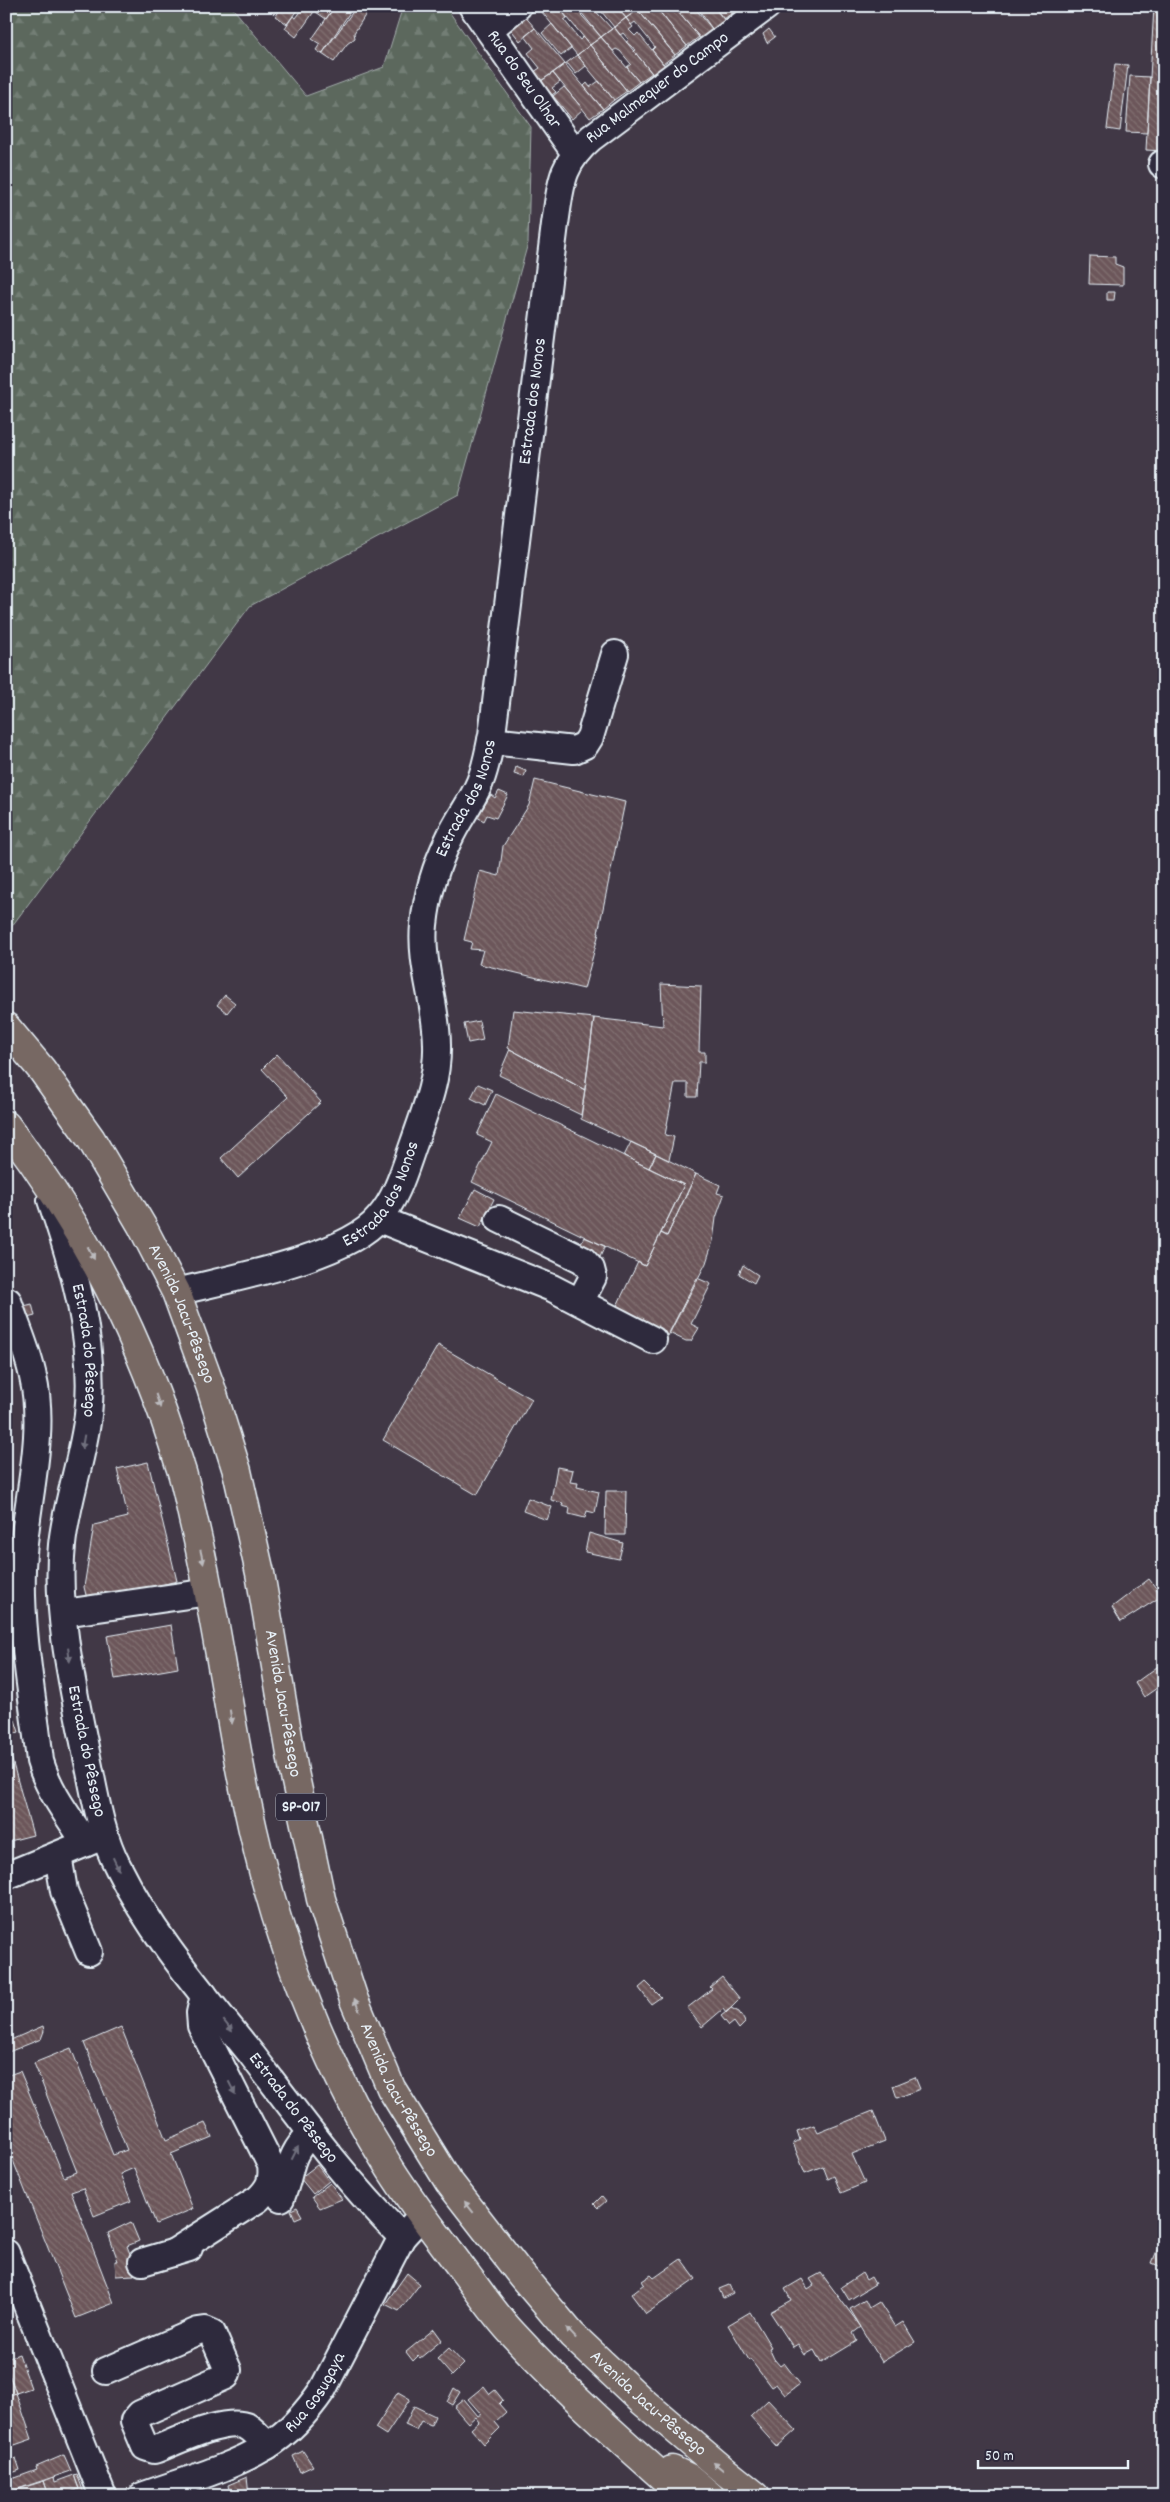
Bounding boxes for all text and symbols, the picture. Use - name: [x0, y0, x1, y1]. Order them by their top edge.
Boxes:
- street label: Rua do Seu Olhar: [480, 25, 567, 134]
- street label: Rua Malmequer do Campo: [581, 26, 735, 150]
- street label: Estrada dos Nonos: [513, 336, 553, 466]
- street label: Estrada dos Nonos: [430, 737, 503, 861]
- street label: Estrada dos Nonos: [338, 1138, 426, 1254]
- street label: Avenida Jacu-Pêssego: [141, 1240, 221, 1387]
- one-way arrow: [87, 1246, 96, 1259]
- street label: Estrada do Pêssego: [64, 1281, 102, 1418]
- one-way arrow: [155, 1393, 162, 1408]
- one-way arrow: [78, 1435, 86, 1451]
- one-way arrow: [198, 1549, 206, 1564]
- street label: Avenida Jacu-Pêssego: [257, 1628, 307, 1780]
- one-way arrow: [65, 1647, 73, 1663]
- street label: Estrada do Pêssego: [60, 1683, 112, 1820]
- one-way arrow: [227, 1709, 235, 1725]
- road number: SP-017: [276, 1794, 326, 1820]
- one-way arrow: [112, 1857, 120, 1871]
- one-way arrow: [352, 1998, 360, 2012]
- one-way arrow: [223, 2019, 234, 2032]
- street label: Avenida Jacu-Pêssego: [353, 2019, 443, 2162]
- street label: Estrada do Pêssego: [242, 2047, 344, 2169]
- one-way arrow: [228, 2081, 236, 2095]
- one-way arrow: [291, 2145, 299, 2160]
- one-way arrow: [464, 2201, 474, 2214]
- one-way arrow: [565, 2328, 577, 2340]
- street label: Avenida Jacu-Pêssego: [584, 2345, 712, 2463]
- street label: Rua Gosugaya: [279, 2348, 353, 2439]
- scale bar: [978, 2437, 1128, 2469]
- text: 50 m: [985, 2446, 1014, 2468]
- one-way arrow: [712, 2460, 725, 2471]

